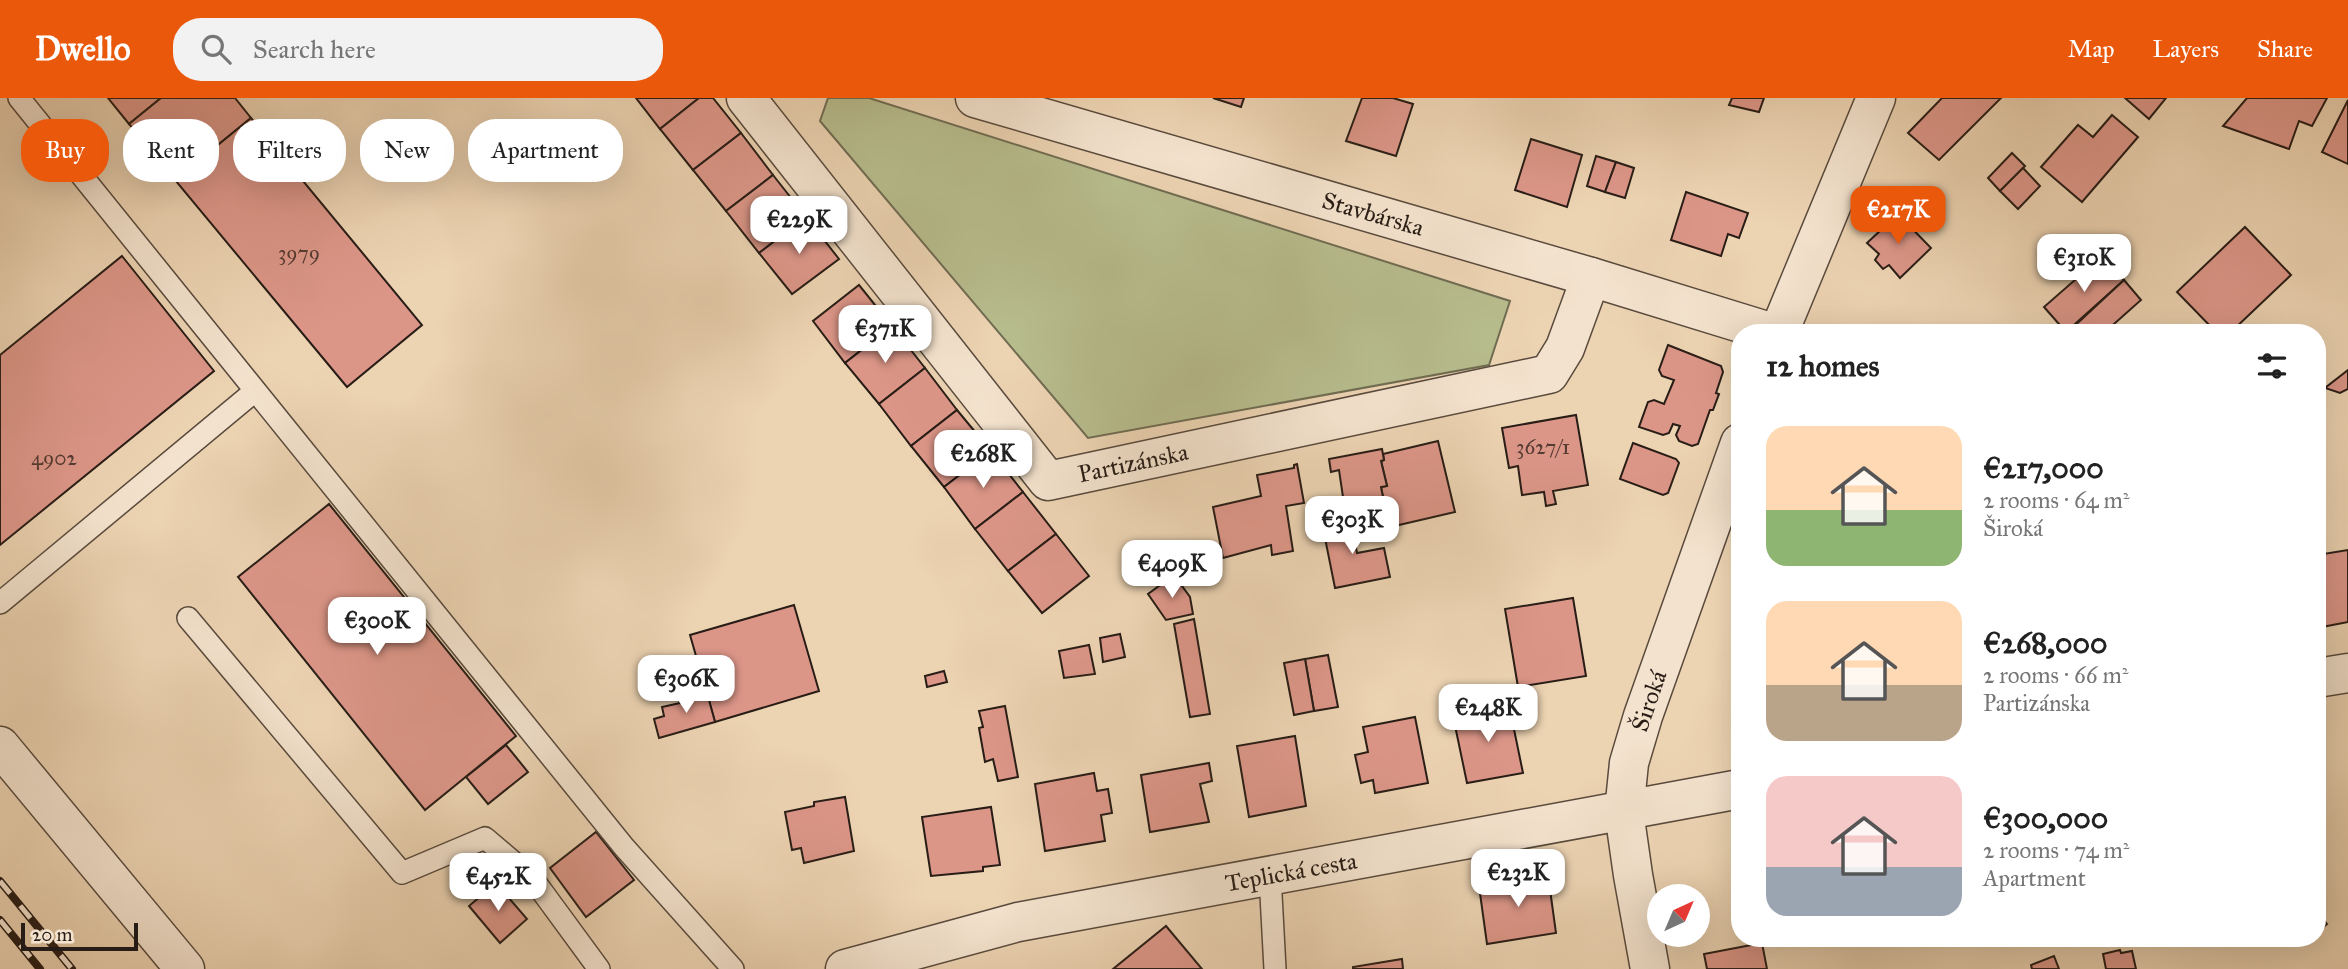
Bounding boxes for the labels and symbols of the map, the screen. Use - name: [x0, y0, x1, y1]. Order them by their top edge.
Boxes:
- street label: Stavbárska: [1319, 185, 1428, 243]
- pin: €217K: [1849, 186, 1947, 246]
- pin: €229K: [750, 197, 848, 256]
- pin: €310K: [2035, 234, 2133, 294]
- house number: 3979: [278, 240, 320, 266]
- pin: €371K: [836, 306, 934, 365]
- pin: €268K: [934, 430, 1032, 490]
- house number: 3627/1: [1516, 434, 1570, 460]
- street label: Partizánska: [1075, 437, 1192, 489]
- house number: 4902: [31, 445, 77, 471]
- pin: €303K: [1303, 496, 1401, 556]
- pin: €409K: [1123, 540, 1221, 600]
- pin: €300K: [328, 598, 426, 657]
- pin: €306K: [637, 656, 735, 715]
- street label: Široká: [1625, 666, 1674, 736]
- pin: €248K: [1439, 684, 1537, 744]
- street label: Teplická cesta: [1223, 845, 1360, 898]
- pin: €232K: [1469, 850, 1567, 909]
- pin: €452K: [449, 854, 547, 913]
- north arrow: [1647, 884, 1710, 947]
- scale bar: [21, 920, 138, 952]

